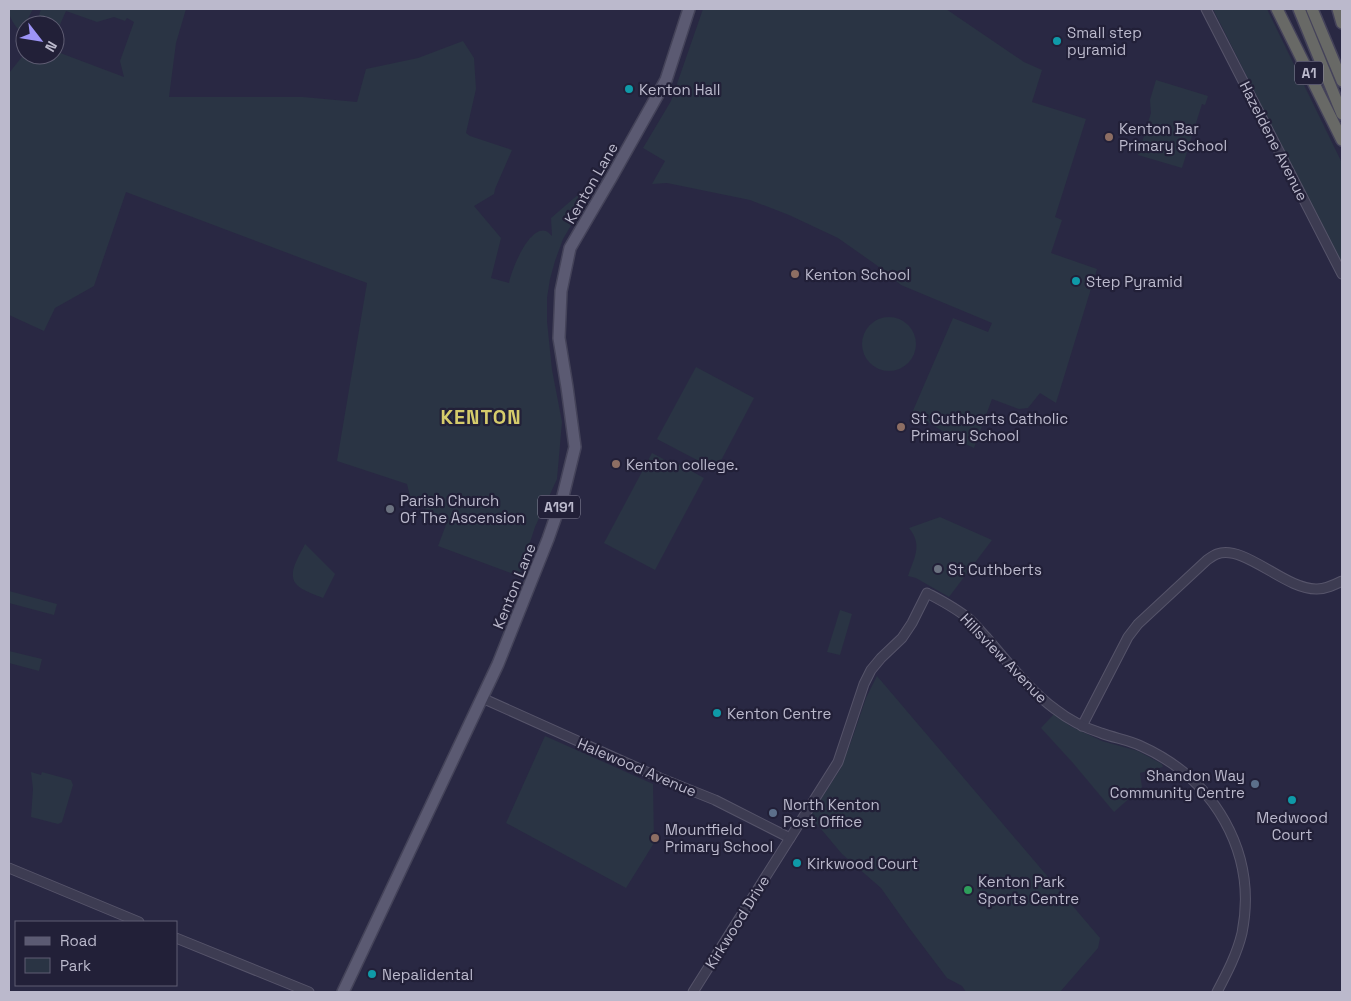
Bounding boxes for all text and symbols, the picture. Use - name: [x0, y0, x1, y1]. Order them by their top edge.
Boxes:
- north arrow: [15, 15, 65, 65]
- place label: Small step pyramid: [1067, 23, 1142, 59]
- marker: Small step pyramid: [1051, 35, 1063, 47]
- text: N: [41, 38, 61, 55]
- road number: A1: [1295, 62, 1323, 84]
- street label: Hazeldene Avenue: [1236, 78, 1312, 204]
- place label: Kenton Hall: [639, 80, 720, 99]
- marker: Kenton Hall: [623, 83, 635, 95]
- place label: Kenton Bar Primary School: [1119, 119, 1227, 155]
- marker: Kenton Bar Primary School: [1103, 131, 1115, 143]
- street label: Kenton Lane: [560, 139, 622, 227]
- place label: Kenton School: [805, 265, 910, 284]
- marker: Kenton School: [789, 268, 801, 280]
- place label: Step Pyramid: [1086, 272, 1183, 291]
- marker: Step Pyramid: [1070, 275, 1082, 287]
- district label: KENTON: [440, 404, 522, 430]
- place label: St Cuthberts Catholic Primary School: [911, 409, 1068, 445]
- marker: St Cuthberts Catholic Primary School: [895, 421, 907, 433]
- place label: Kenton college.: [626, 455, 738, 474]
- marker: Kenton college.: [610, 458, 622, 470]
- place label: Parish Church Of The Ascension: [400, 491, 525, 527]
- road number: A191: [538, 496, 580, 518]
- marker: Parish Church Of The Ascension: [384, 503, 396, 515]
- street label: Kenton Lane: [488, 540, 540, 632]
- place label: St Cuthberts: [948, 560, 1042, 579]
- marker: St Cuthberts: [932, 563, 944, 575]
- street label: Hillsview Avenue: [956, 609, 1052, 707]
- place label: Kenton Centre: [727, 704, 831, 723]
- marker: Kenton Centre: [711, 707, 723, 719]
- street label: Halewood Avenue: [575, 733, 700, 801]
- place label: Shandon Way Community Centre: [1110, 766, 1245, 802]
- marker: Shandon Way Community Centre: [1249, 778, 1261, 790]
- marker: Medwood Court: [1286, 794, 1298, 806]
- place label: North Kenton Post Office: [783, 795, 880, 831]
- marker: North Kenton Post Office: [767, 807, 779, 819]
- place label: Medwood Court: [1256, 808, 1328, 844]
- place label: Mountfield Primary School: [665, 820, 773, 856]
- marker: Mountfield Primary School: [649, 832, 661, 844]
- place label: Kirkwood Court: [807, 854, 918, 873]
- marker: Kirkwood Court: [791, 857, 803, 869]
- street label: Kirkwood Drive: [701, 872, 773, 972]
- place label: Kenton Park Sports Centre: [978, 872, 1079, 908]
- marker: Kenton Park Sports Centre: [962, 884, 974, 896]
- legend: [15, 921, 178, 986]
- text: Road: [60, 931, 97, 950]
- text: Park: [60, 956, 91, 975]
- place label: Nepalidental: [382, 965, 473, 984]
- marker: Nepalidental: [366, 968, 378, 980]

